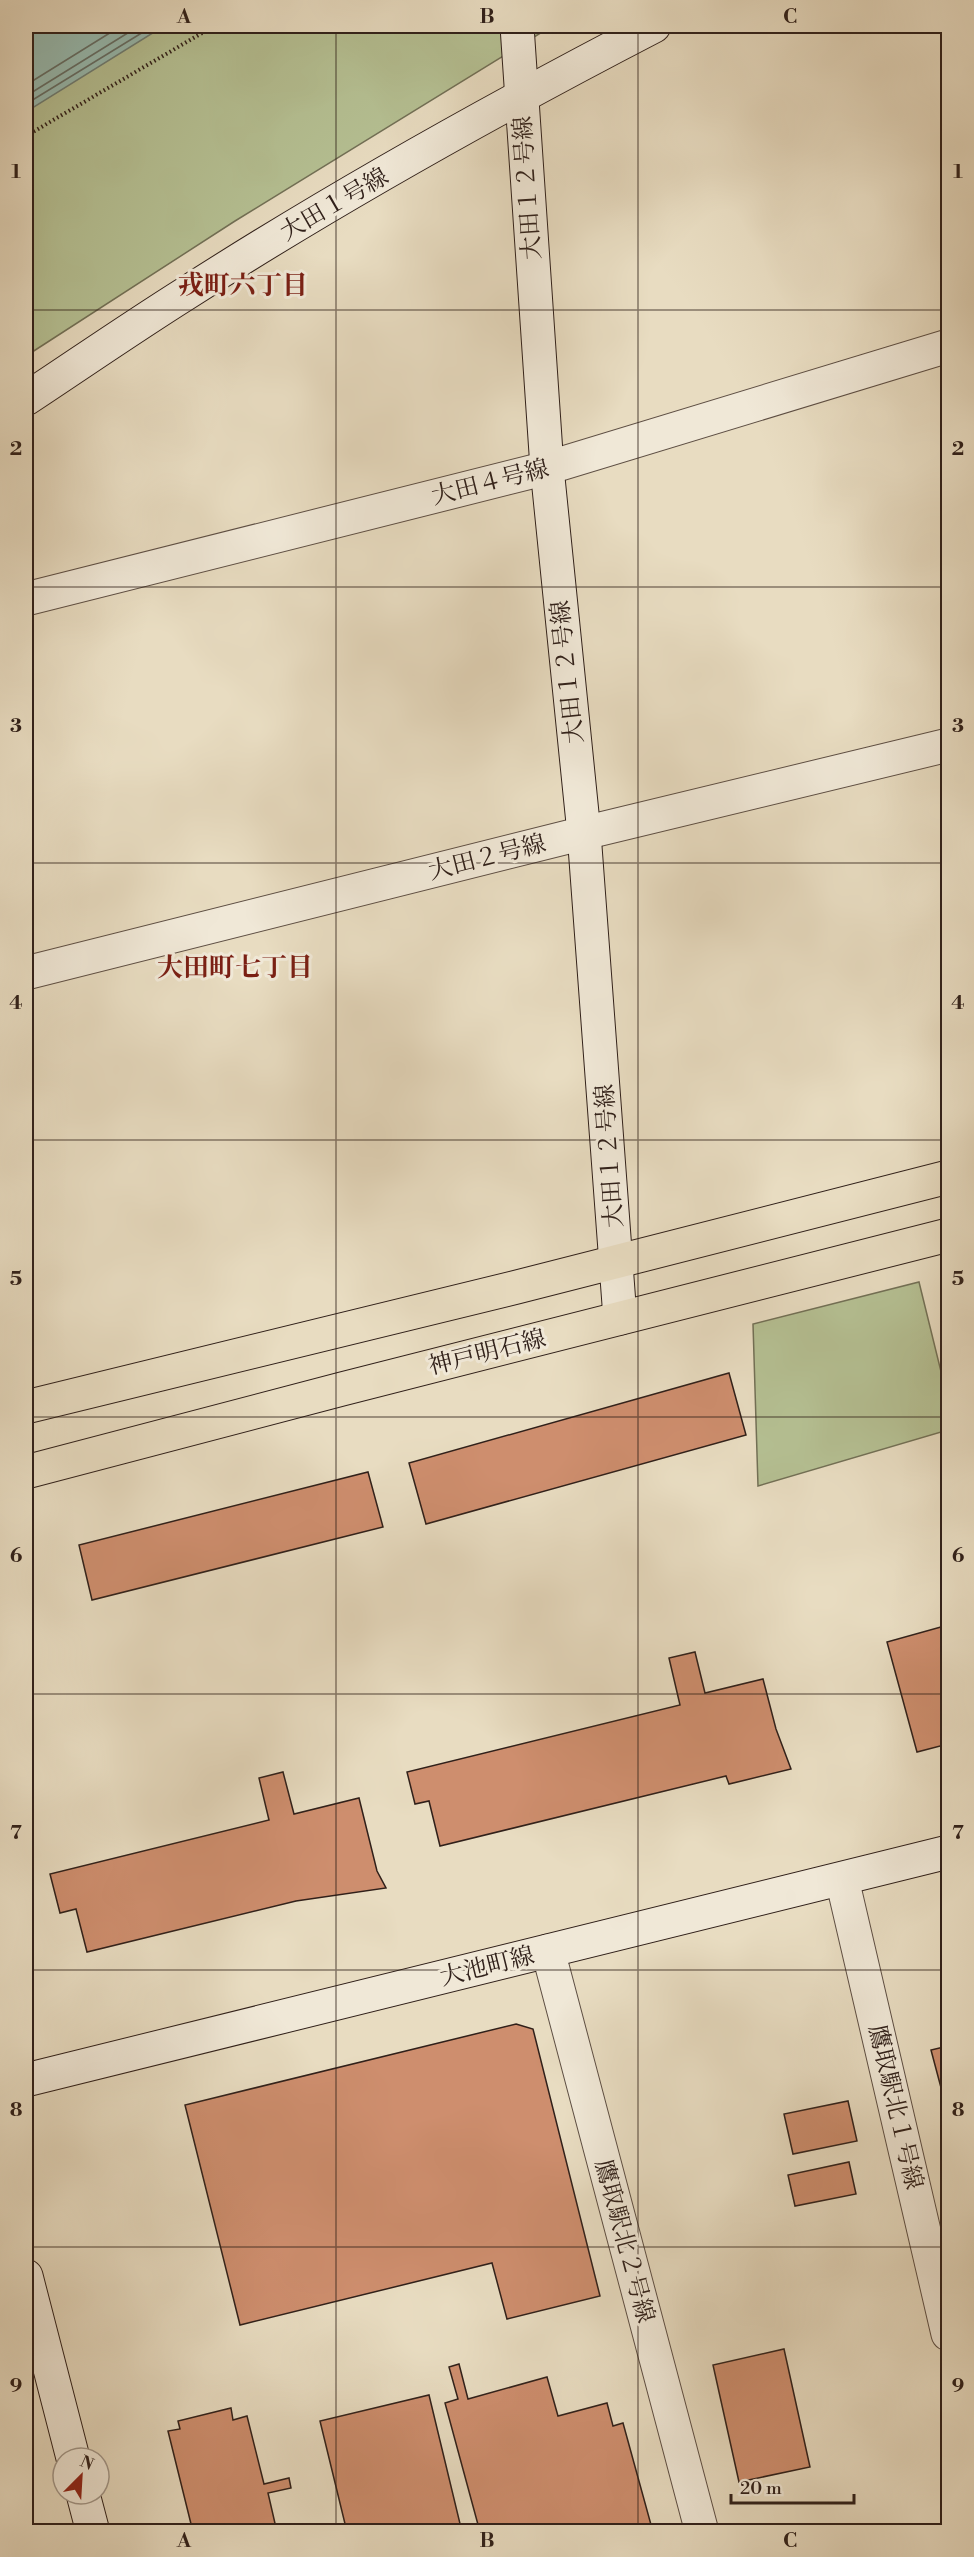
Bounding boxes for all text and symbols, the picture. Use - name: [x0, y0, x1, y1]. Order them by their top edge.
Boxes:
- text: A: [176, 5, 192, 30]
- text: B: [479, 5, 495, 30]
- text: C: [783, 5, 797, 30]
- street label: 大田１２号線: [508, 115, 548, 261]
- text: 1: [11, 160, 21, 185]
- text: 1: [953, 160, 963, 185]
- street label: 大田１号線: [275, 162, 394, 248]
- district label: 戎町六丁目: [178, 270, 308, 302]
- text: 2: [10, 437, 22, 462]
- text: 2: [952, 437, 964, 462]
- street label: 大田４号線: [428, 454, 552, 512]
- street label: 大田１２号線: [546, 599, 590, 745]
- text: 3: [10, 714, 22, 739]
- text: 3: [952, 714, 964, 739]
- street label: 大田２号線: [425, 829, 549, 887]
- district label: 大田町七丁目: [157, 952, 313, 984]
- text: 4: [9, 991, 23, 1016]
- text: 4: [951, 991, 965, 1016]
- street label: 大田１２号線: [590, 1083, 630, 1229]
- text: 5: [10, 1267, 22, 1292]
- text: 5: [952, 1267, 964, 1292]
- street label: 神戸明石線: [425, 1324, 549, 1382]
- text: 6: [10, 1544, 23, 1569]
- text: 6: [952, 1544, 965, 1569]
- text: 7: [10, 1821, 22, 1846]
- text: 7: [952, 1821, 964, 1846]
- street label: 大池町線: [437, 1941, 537, 1993]
- street label: 鷹取駅北１号線: [862, 2022, 929, 2192]
- text: 8: [10, 2098, 23, 2123]
- text: 8: [952, 2098, 965, 2123]
- street label: 鷹取駅北２号線: [588, 2156, 660, 2326]
- text: 9: [10, 2374, 22, 2399]
- text: 9: [952, 2374, 964, 2399]
- north arrow: [51, 2446, 111, 2506]
- text: N: [77, 2452, 97, 2475]
- scale bar: [731, 2467, 854, 2505]
- text: 20 m: [740, 2477, 782, 2500]
- text: A: [176, 2529, 192, 2554]
- text: B: [479, 2529, 495, 2554]
- text: C: [783, 2529, 797, 2554]

